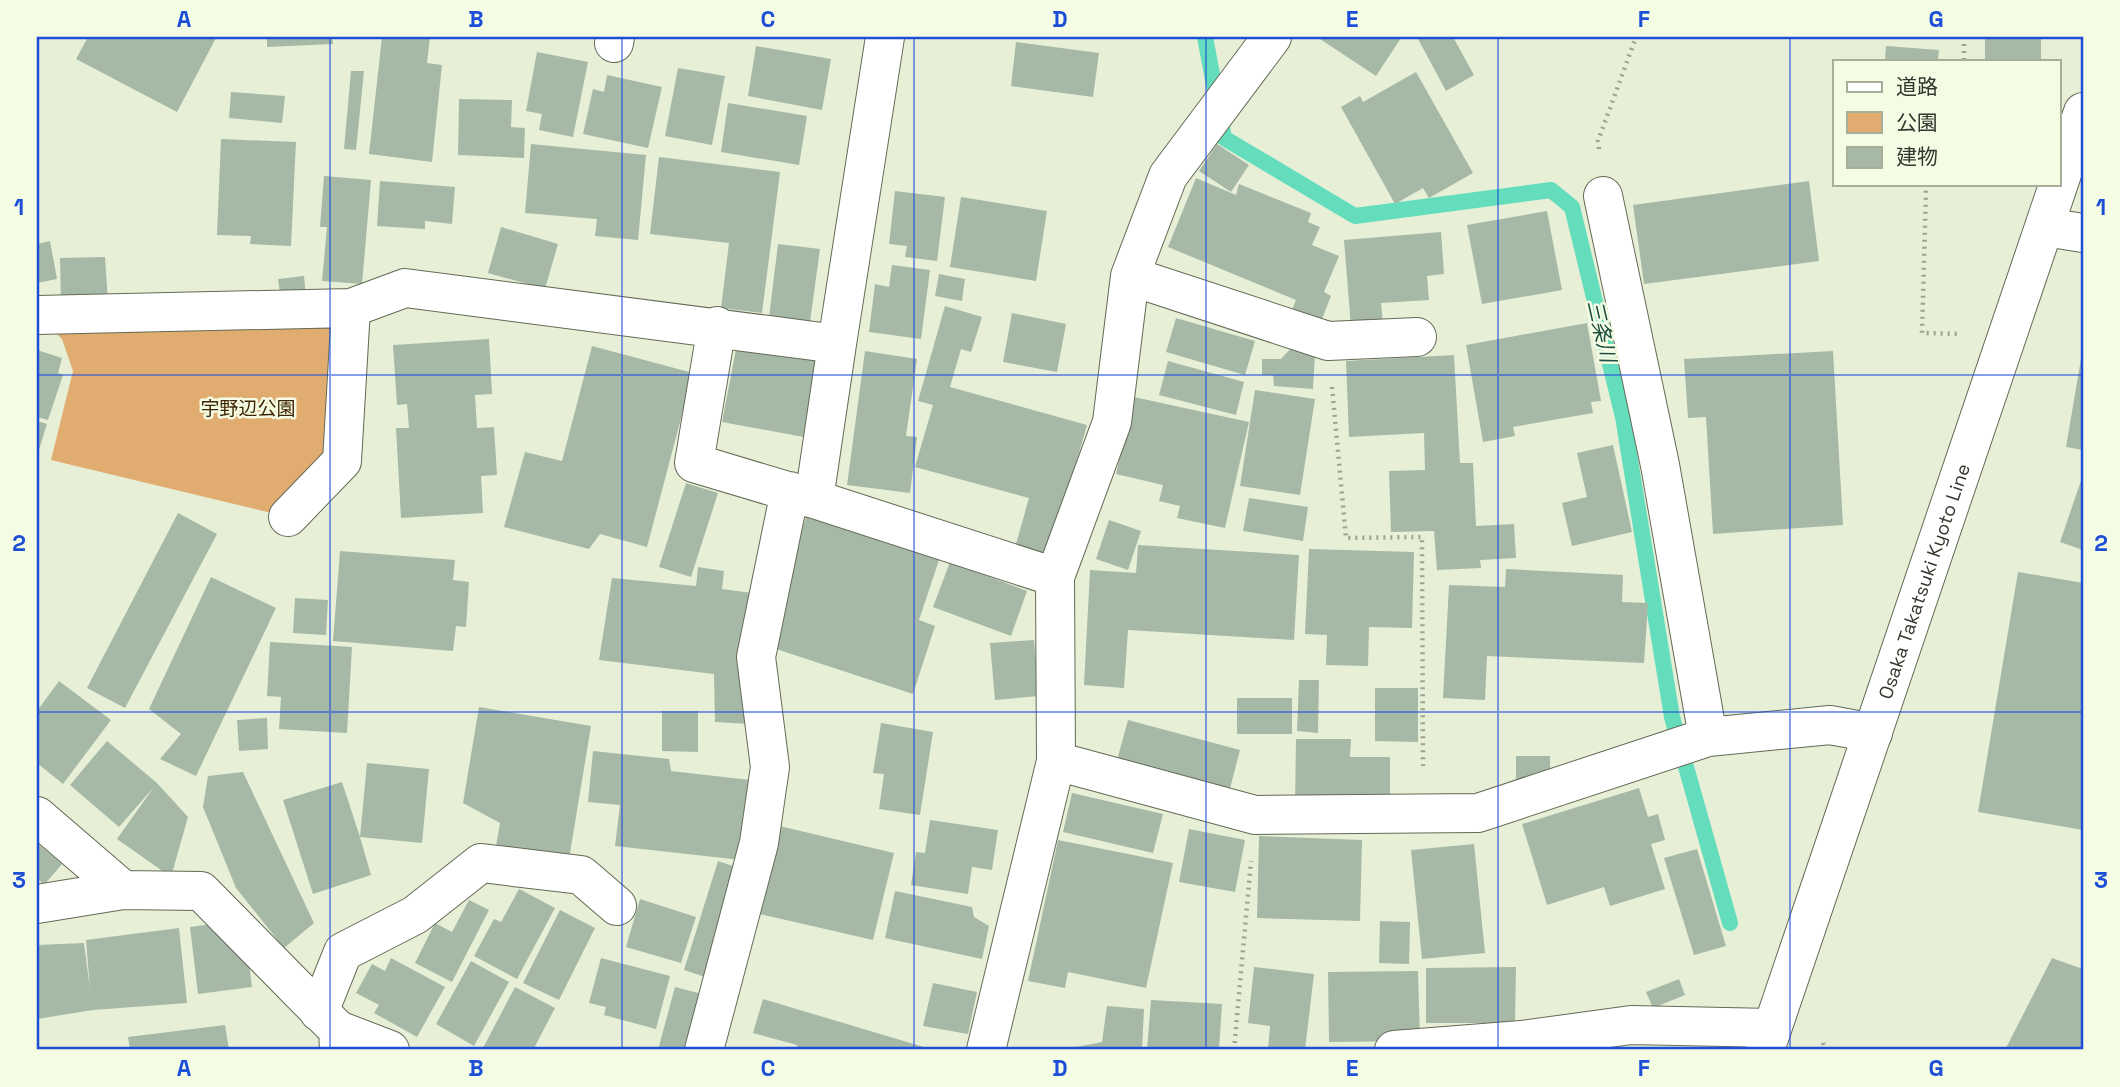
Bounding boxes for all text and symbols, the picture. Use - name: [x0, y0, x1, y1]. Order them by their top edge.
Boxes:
- text: A: [177, 4, 192, 34]
- text: B: [468, 4, 484, 34]
- text: C: [761, 4, 775, 34]
- text: D: [1052, 4, 1068, 34]
- text: E: [1346, 4, 1358, 34]
- text: F: [1638, 4, 1650, 34]
- text: G: [1928, 4, 1944, 34]
- legend: [1833, 60, 2060, 186]
- text: 道路: [1896, 73, 1938, 100]
- text: 公園: [1896, 109, 1938, 136]
- text: 建物: [1896, 143, 1938, 170]
- text: 1: [14, 192, 24, 222]
- text: 1: [2096, 192, 2106, 222]
- water label: 三条川: [1582, 297, 1623, 367]
- park label: 宇野辺公園: [200, 396, 296, 421]
- street label: Osaka Takatsuki Kyoto Line: [1872, 460, 1975, 702]
- text: 2: [12, 528, 26, 558]
- text: 2: [2094, 528, 2108, 558]
- text: 3: [12, 865, 26, 895]
- text: 3: [2094, 865, 2108, 895]
- text: A: [177, 1053, 192, 1083]
- text: B: [468, 1053, 484, 1083]
- text: C: [761, 1053, 775, 1083]
- text: D: [1052, 1053, 1068, 1083]
- text: E: [1346, 1053, 1358, 1083]
- text: F: [1638, 1053, 1650, 1083]
- text: G: [1928, 1053, 1944, 1083]

